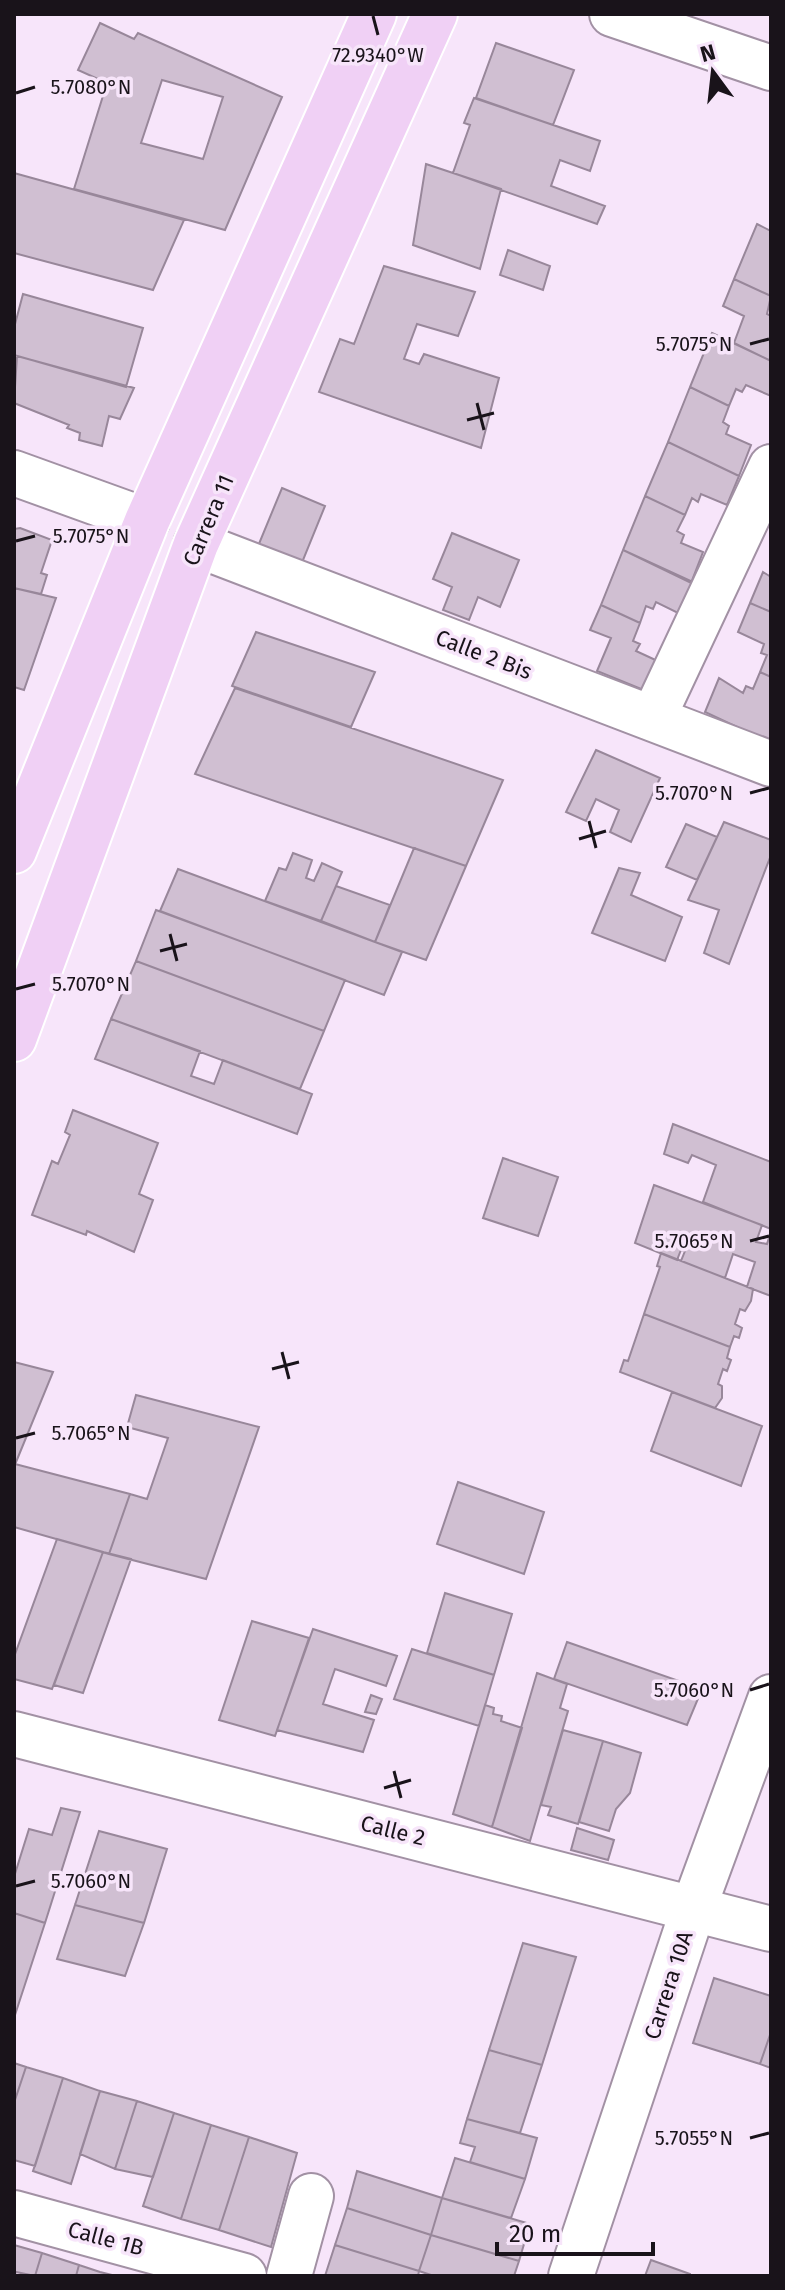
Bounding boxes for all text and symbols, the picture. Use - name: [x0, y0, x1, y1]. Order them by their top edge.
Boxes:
- north arrow: [673, 32, 753, 112]
- text: N: [697, 38, 718, 68]
- text: 72.9340°W: [332, 43, 424, 67]
- text: 5.7080°N: [51, 75, 131, 99]
- text: 5.7075°N: [656, 332, 732, 356]
- street label: Carrera 11: [177, 470, 240, 570]
- text: 5.7075°N: [53, 524, 129, 548]
- street label: Calle 2 Bis: [432, 624, 536, 685]
- text: 5.7070°N: [655, 781, 733, 805]
- text: 5.7070°N: [52, 972, 130, 996]
- text: 5.7065°N: [654, 1229, 734, 1253]
- text: 5.7065°N: [51, 1421, 131, 1445]
- text: 5.7060°N: [654, 1678, 734, 1702]
- street label: Calle 2: [358, 1809, 428, 1851]
- text: 5.7060°N: [51, 1869, 131, 1893]
- street label: Carrera 10A: [638, 1927, 699, 2043]
- text: 5.7055°N: [655, 2126, 733, 2150]
- scale bar: [497, 2206, 653, 2256]
- street label: Calle 1B: [65, 2215, 147, 2262]
- text: 20 m: [509, 2220, 561, 2248]

